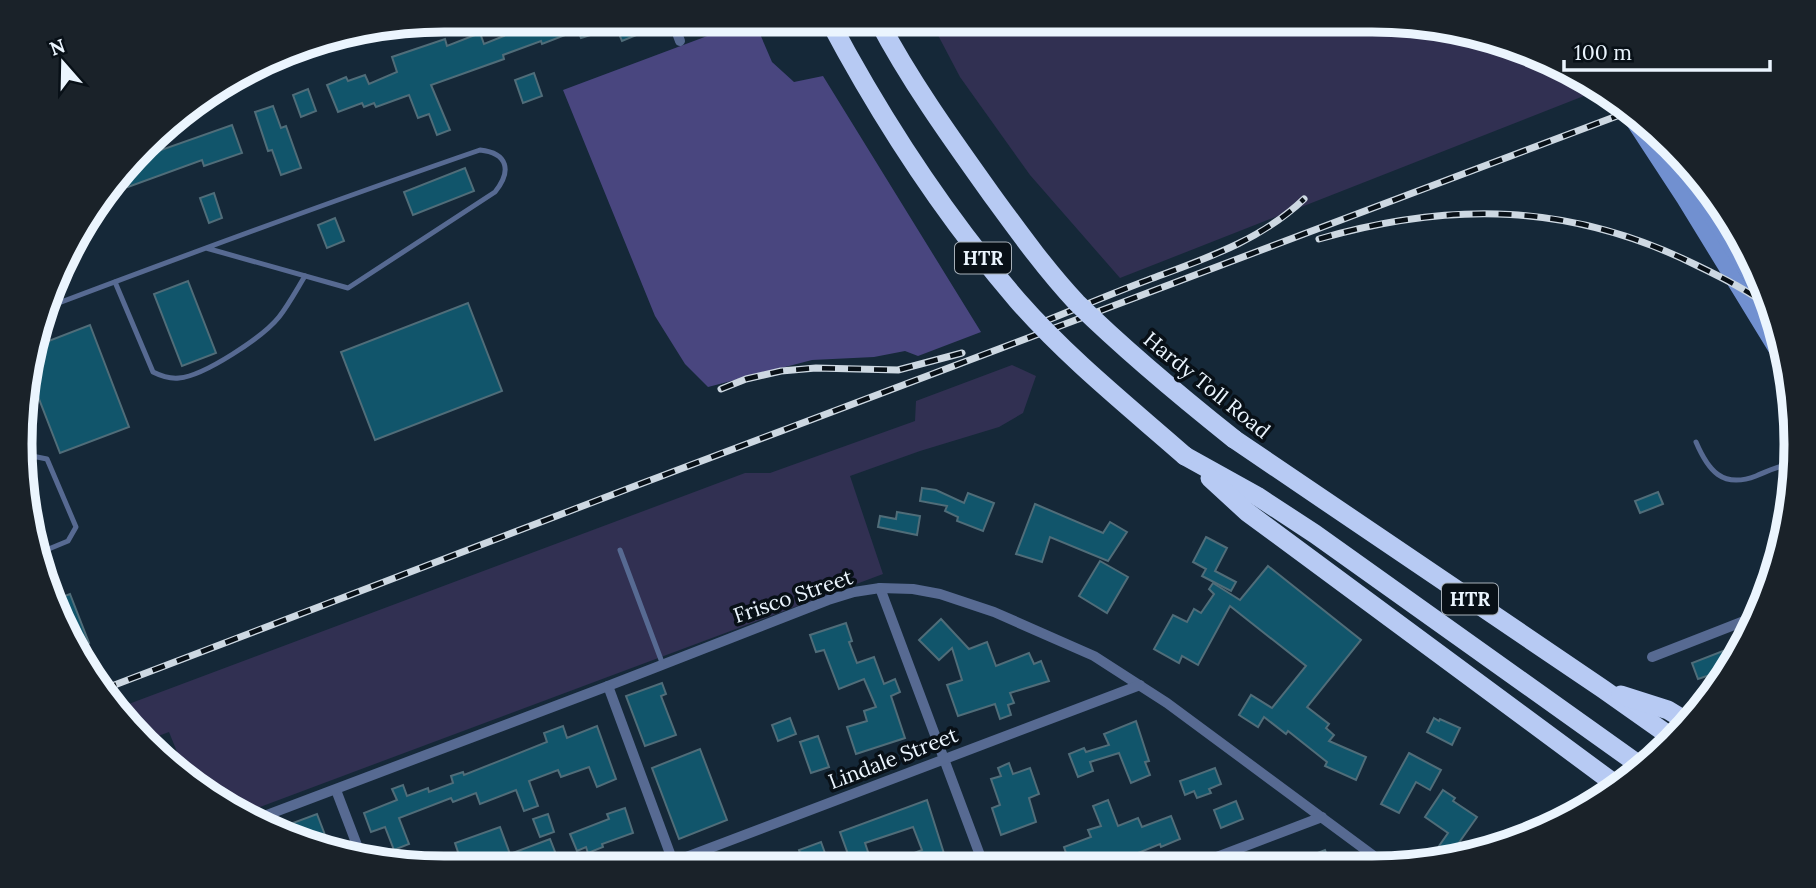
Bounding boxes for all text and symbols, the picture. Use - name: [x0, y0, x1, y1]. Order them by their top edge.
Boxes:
- north arrow: [28, 28, 98, 98]
- scale bar: [1564, 28, 1770, 72]
- text: N: [46, 33, 68, 61]
- text: 100 m: [1574, 39, 1632, 66]
- road number: HTR: [955, 242, 1011, 274]
- street label: Hardy Toll Road: [1138, 326, 1276, 444]
- street label: Frisco Street: [730, 563, 857, 629]
- road number: HTR: [1442, 584, 1498, 614]
- street label: Lindale Street: [825, 721, 962, 795]

